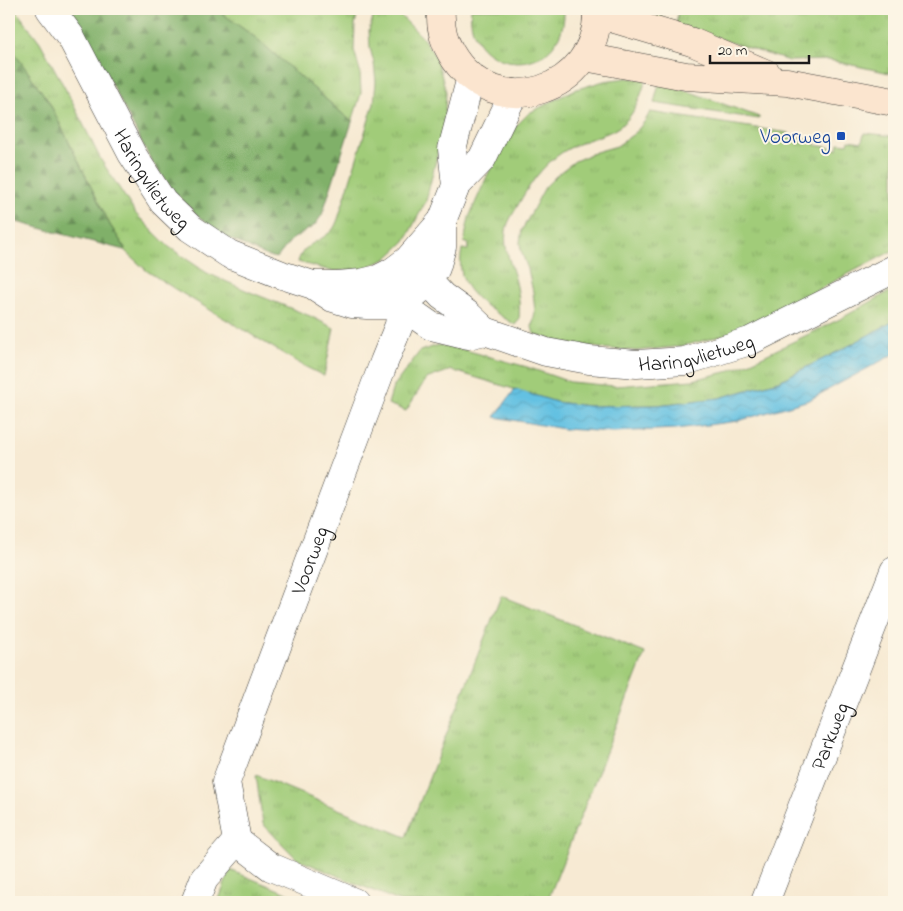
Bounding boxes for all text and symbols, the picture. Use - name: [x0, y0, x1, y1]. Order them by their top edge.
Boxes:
- scale bar: [710, 32, 809, 64]
- text: 20 m: [718, 40, 748, 62]
- place label: Voorweg: [759, 123, 831, 155]
- street label: Haringvlietweg: [104, 124, 197, 239]
- marker: Voorweg: [835, 130, 847, 142]
- street label: Haringvlietweg: [637, 328, 759, 381]
- street label: Voorweg: [284, 522, 340, 600]
- street label: Parkweg: [805, 699, 860, 775]

